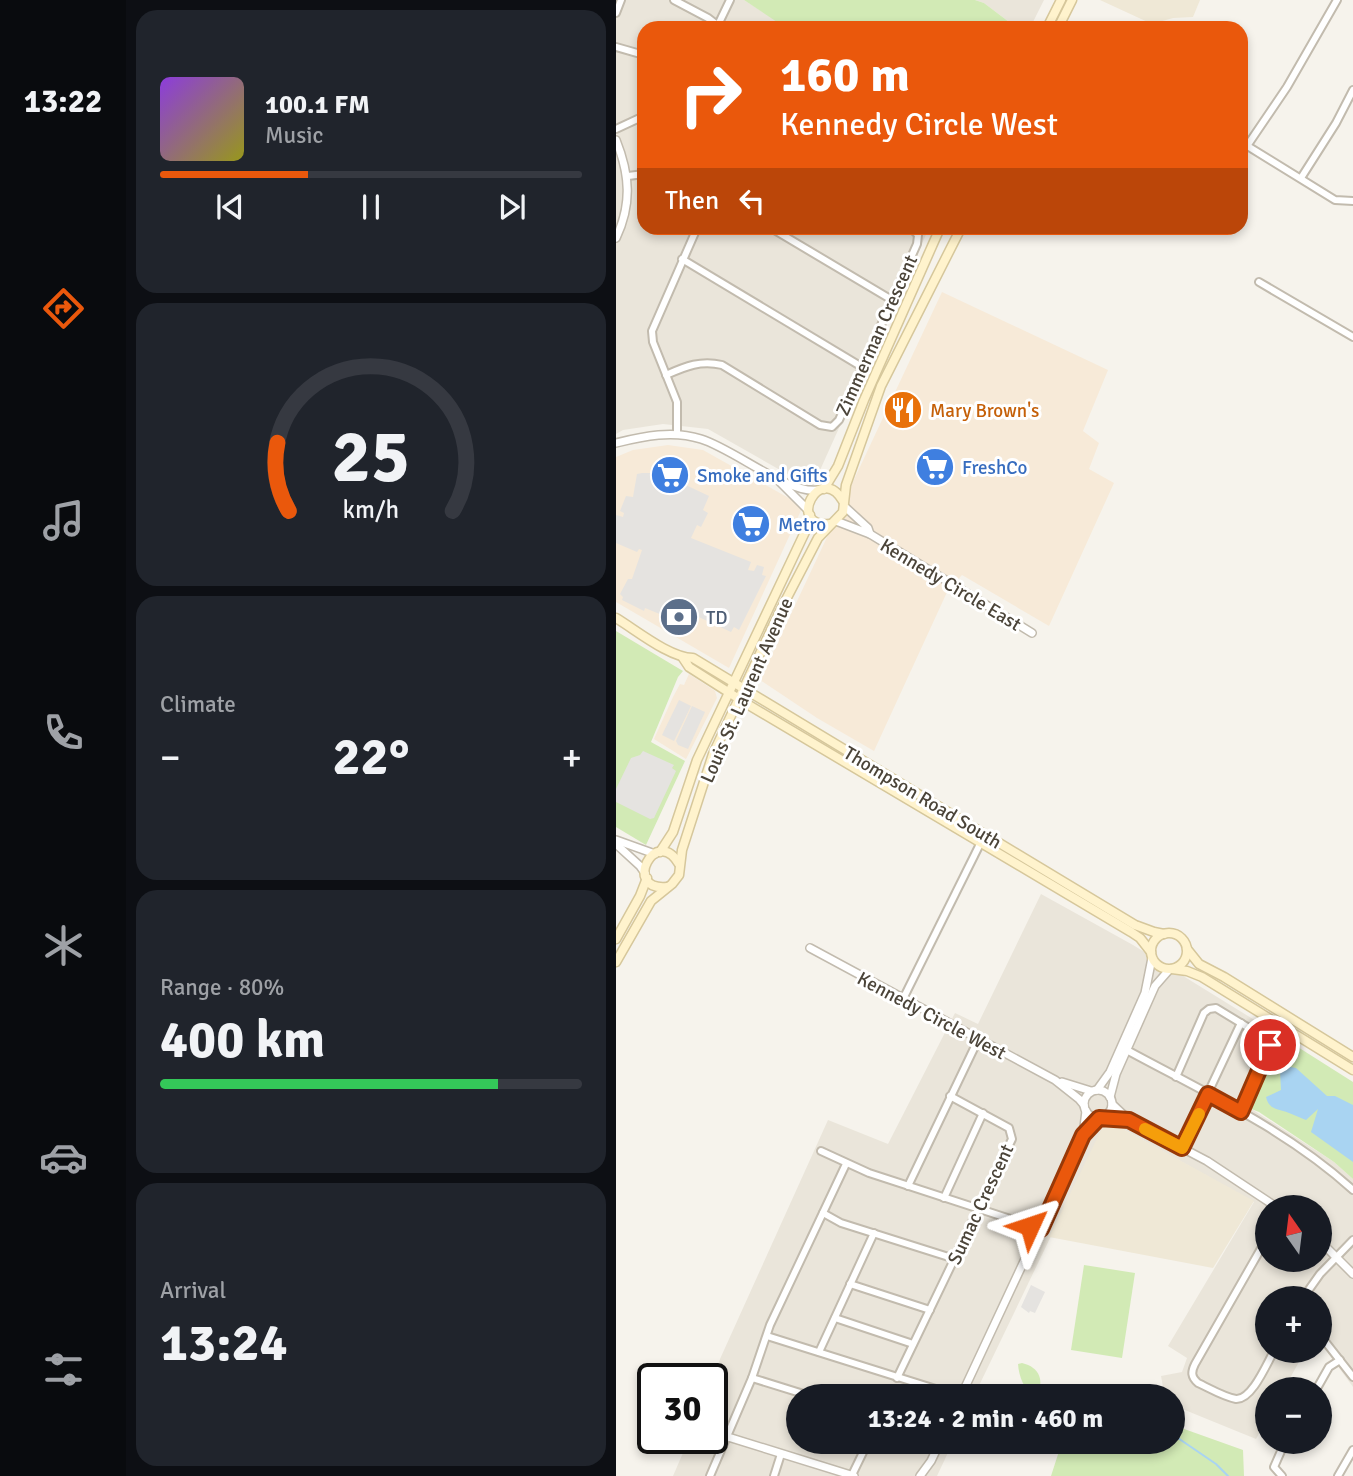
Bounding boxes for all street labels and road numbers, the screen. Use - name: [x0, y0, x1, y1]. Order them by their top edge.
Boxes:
- street label: Zimmerman Crescent: [831, 251, 923, 419]
- street label: Kennedy Circle East: [876, 533, 1026, 637]
- street label: Louis St. Laurent Avenue: [695, 594, 799, 787]
- street label: Thompson Road South: [839, 741, 1006, 855]
- street label: Kennedy Circle West: [853, 967, 1010, 1065]
- street label: Sumac Crescent: [943, 1140, 1019, 1268]

